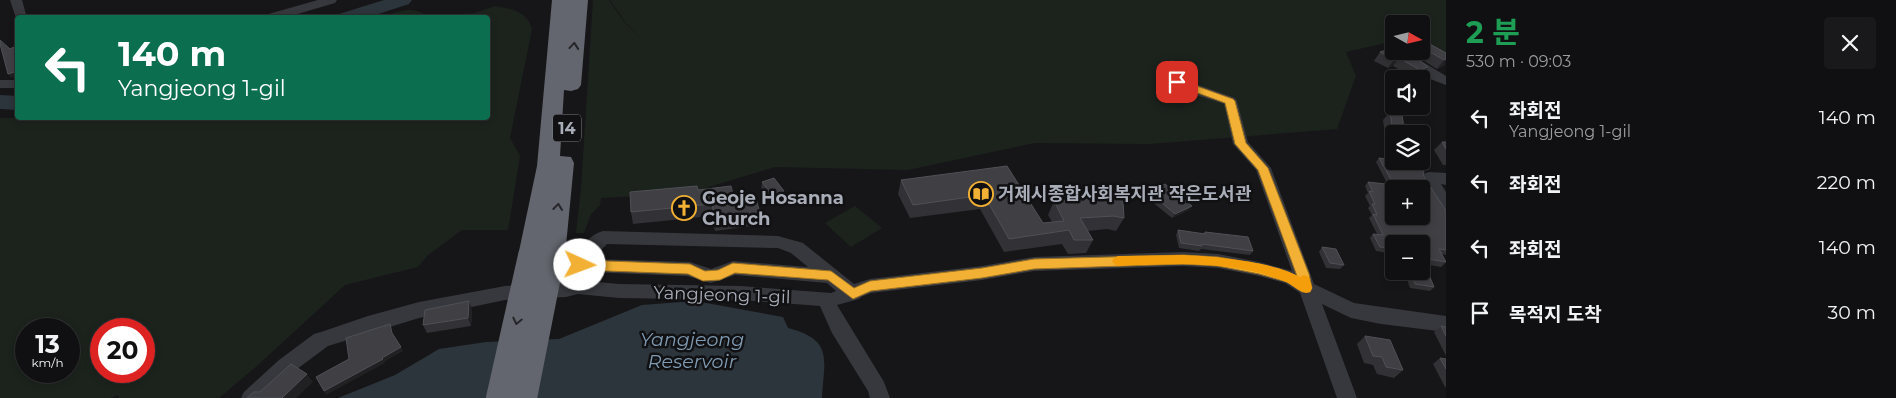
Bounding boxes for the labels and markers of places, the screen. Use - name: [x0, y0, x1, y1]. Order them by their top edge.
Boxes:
- pin: [1156, 61, 1198, 103]
- library icon: 거제시종합사회복지관 작은도서관: [968, 181, 994, 207]
- place label: 거제시종합사회복지관 작은도서관: [998, 183, 1252, 205]
- place label: Geoje Hosanna Church: [702, 187, 844, 230]
- church icon: Geoje Hosanna Church: [671, 195, 697, 221]

